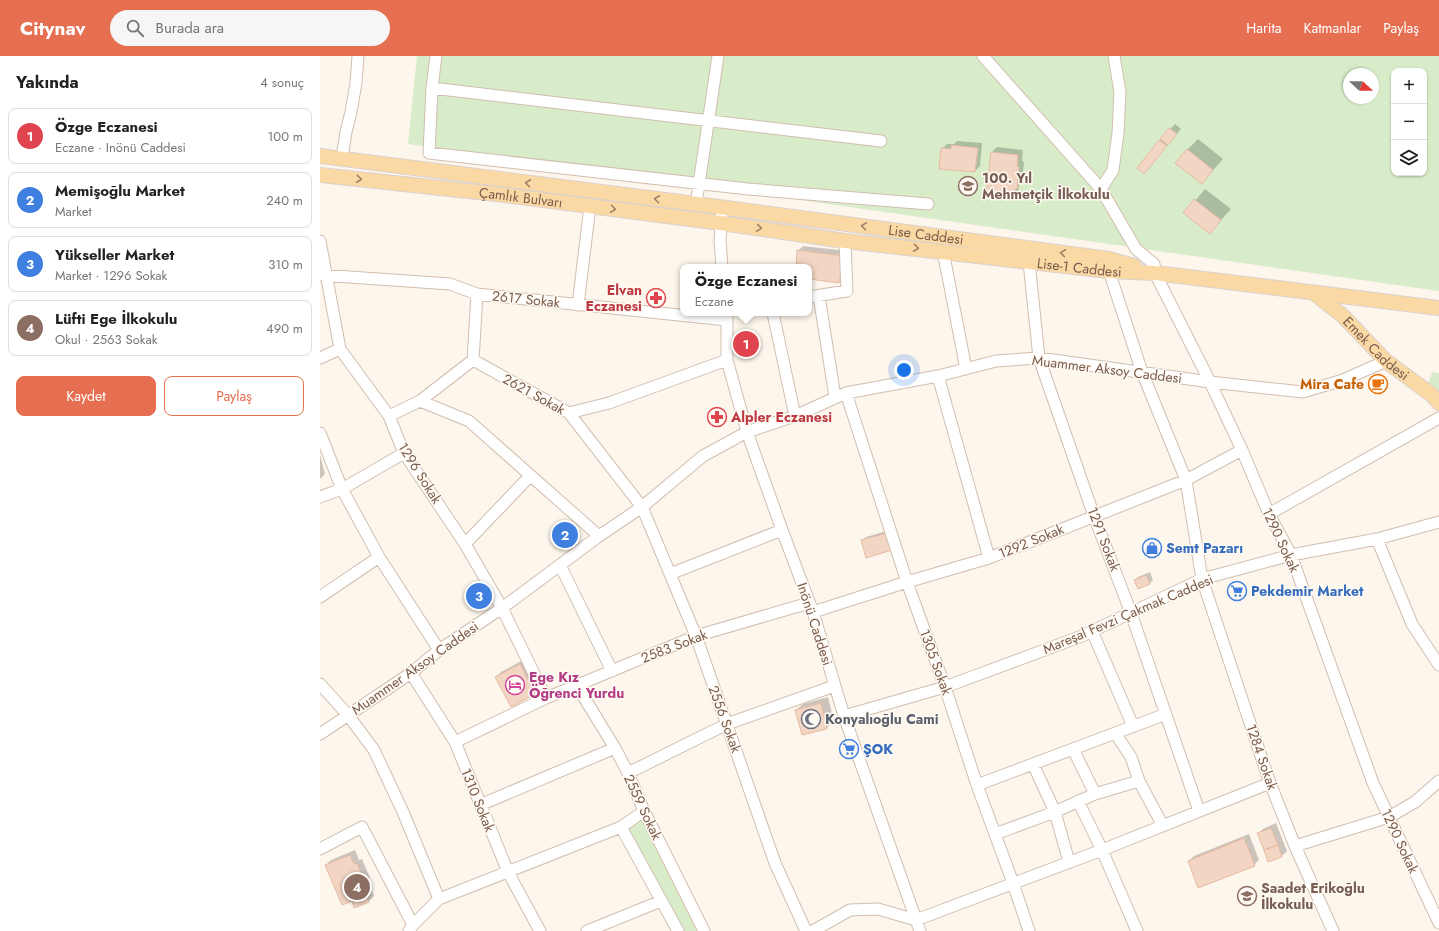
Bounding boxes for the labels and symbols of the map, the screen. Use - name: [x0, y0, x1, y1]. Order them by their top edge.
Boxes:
- north arrow: [1343, 68, 1379, 104]
- place label: 100. Yıl Mehmetçik İlkokulu: [982, 168, 1110, 204]
- one-way arrow: [356, 174, 362, 183]
- school or university icon: 100. Yıl Mehmetçik İlkokulu: [957, 175, 979, 197]
- one-way arrow: [525, 179, 531, 188]
- street label: Çamlık Bulvarı: [478, 182, 564, 212]
- one-way arrow: [654, 195, 660, 204]
- one-way arrow: [610, 204, 616, 213]
- street label: Lise Caddesi: [887, 220, 965, 250]
- one-way arrow: [861, 222, 867, 231]
- one-way arrow: [756, 223, 762, 232]
- one-way arrow: [913, 243, 919, 252]
- one-way arrow: [1060, 249, 1066, 258]
- street label: Lise-1 Caddesi: [1036, 253, 1122, 282]
- place label: Elvan Eczanesi: [585, 280, 642, 316]
- street label: 2617 Sokak: [491, 285, 562, 313]
- pharmacy icon: Elvan Eczanesi: [645, 287, 667, 309]
- street label: Emek Caddesi: [1338, 312, 1413, 385]
- pin: 1: [733, 329, 759, 359]
- street label: Muammer Aksoy Caddesi: [1031, 350, 1183, 388]
- your location: [894, 360, 914, 380]
- street label: 2621 Sokak: [499, 369, 570, 420]
- cafe icon: Mira Cafe: [1367, 373, 1389, 395]
- place label: Mira Cafe: [1300, 374, 1364, 394]
- pharmacy icon: Alpler Eczanesi: [706, 406, 728, 428]
- place label: Alpler Eczanesi: [730, 407, 832, 427]
- street label: 1296 Sokak: [393, 438, 447, 508]
- street label: 1291 Sokak: [1083, 504, 1126, 575]
- street label: 1290 Sokak: [1257, 504, 1305, 576]
- street label: 1292 Sokak: [995, 519, 1067, 563]
- pin: 2: [552, 520, 578, 550]
- shop icon: Semt Pazarı: [1141, 537, 1163, 559]
- place label: Semt Pazarı: [1166, 538, 1243, 558]
- street label: Mareşal Fevzi Çakmak Caddesi: [1040, 569, 1216, 659]
- street label: Inönü Caddesi: [792, 580, 838, 668]
- supermarket icon: Pekdemir Market: [1226, 580, 1248, 602]
- pin: 3: [466, 581, 492, 611]
- place label: Pekdemir Market: [1251, 581, 1364, 601]
- street label: Muammer Aksoy Caddesi: [347, 616, 483, 720]
- street label: 2583 Sokak: [638, 624, 711, 668]
- street label: 1305 Sokak: [915, 626, 957, 699]
- place label: Ege Kız Öğrenci Yurdu: [529, 667, 624, 703]
- hotel icon: Ege Kız Öğrenci Yurdu: [504, 674, 526, 696]
- street label: 2556 Sokak: [704, 682, 747, 756]
- mosque icon: Konyalıoğlu Cami: [800, 708, 822, 730]
- place label: Konyalıoğlu Cami: [825, 709, 939, 729]
- street label: 1284 Sokak: [1241, 721, 1283, 793]
- supermarket icon: ŞOK: [838, 738, 860, 760]
- place label: ŞOK: [863, 739, 893, 759]
- street label: 1310 Sokak: [456, 765, 500, 836]
- street label: 2559 Sokak: [619, 771, 667, 844]
- street label: 1290 Sokak: [1376, 805, 1424, 877]
- pin: 4: [344, 872, 370, 902]
- place label: Saadet Erikoğlu İlkokulu: [1261, 878, 1365, 914]
- school or university icon: Saadet Erikoğlu İlkokulu: [1236, 885, 1258, 907]

